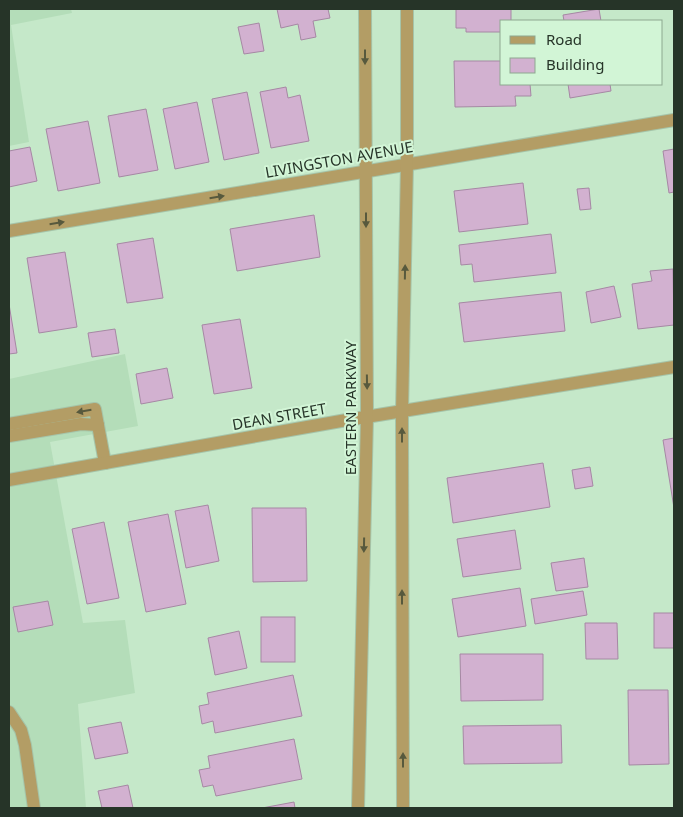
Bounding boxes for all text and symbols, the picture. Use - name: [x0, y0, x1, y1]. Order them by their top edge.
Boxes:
- legend: [500, 20, 663, 85]
- text: Road: [546, 29, 582, 49]
- one-way arrow: [361, 50, 369, 66]
- text: Building: [546, 54, 604, 74]
- street label: LIVINGSTON AVENUE: [264, 136, 414, 182]
- one-way arrow: [210, 192, 226, 200]
- one-way arrow: [362, 212, 370, 228]
- one-way arrow: [49, 219, 65, 227]
- one-way arrow: [401, 264, 409, 280]
- street label: EASTERN PARKWAY: [340, 340, 360, 475]
- one-way arrow: [363, 375, 371, 391]
- street label: DEAN STREET: [230, 398, 328, 434]
- one-way arrow: [76, 407, 92, 415]
- one-way arrow: [398, 426, 406, 442]
- one-way arrow: [360, 537, 368, 553]
- one-way arrow: [398, 589, 406, 605]
- one-way arrow: [399, 751, 407, 767]

